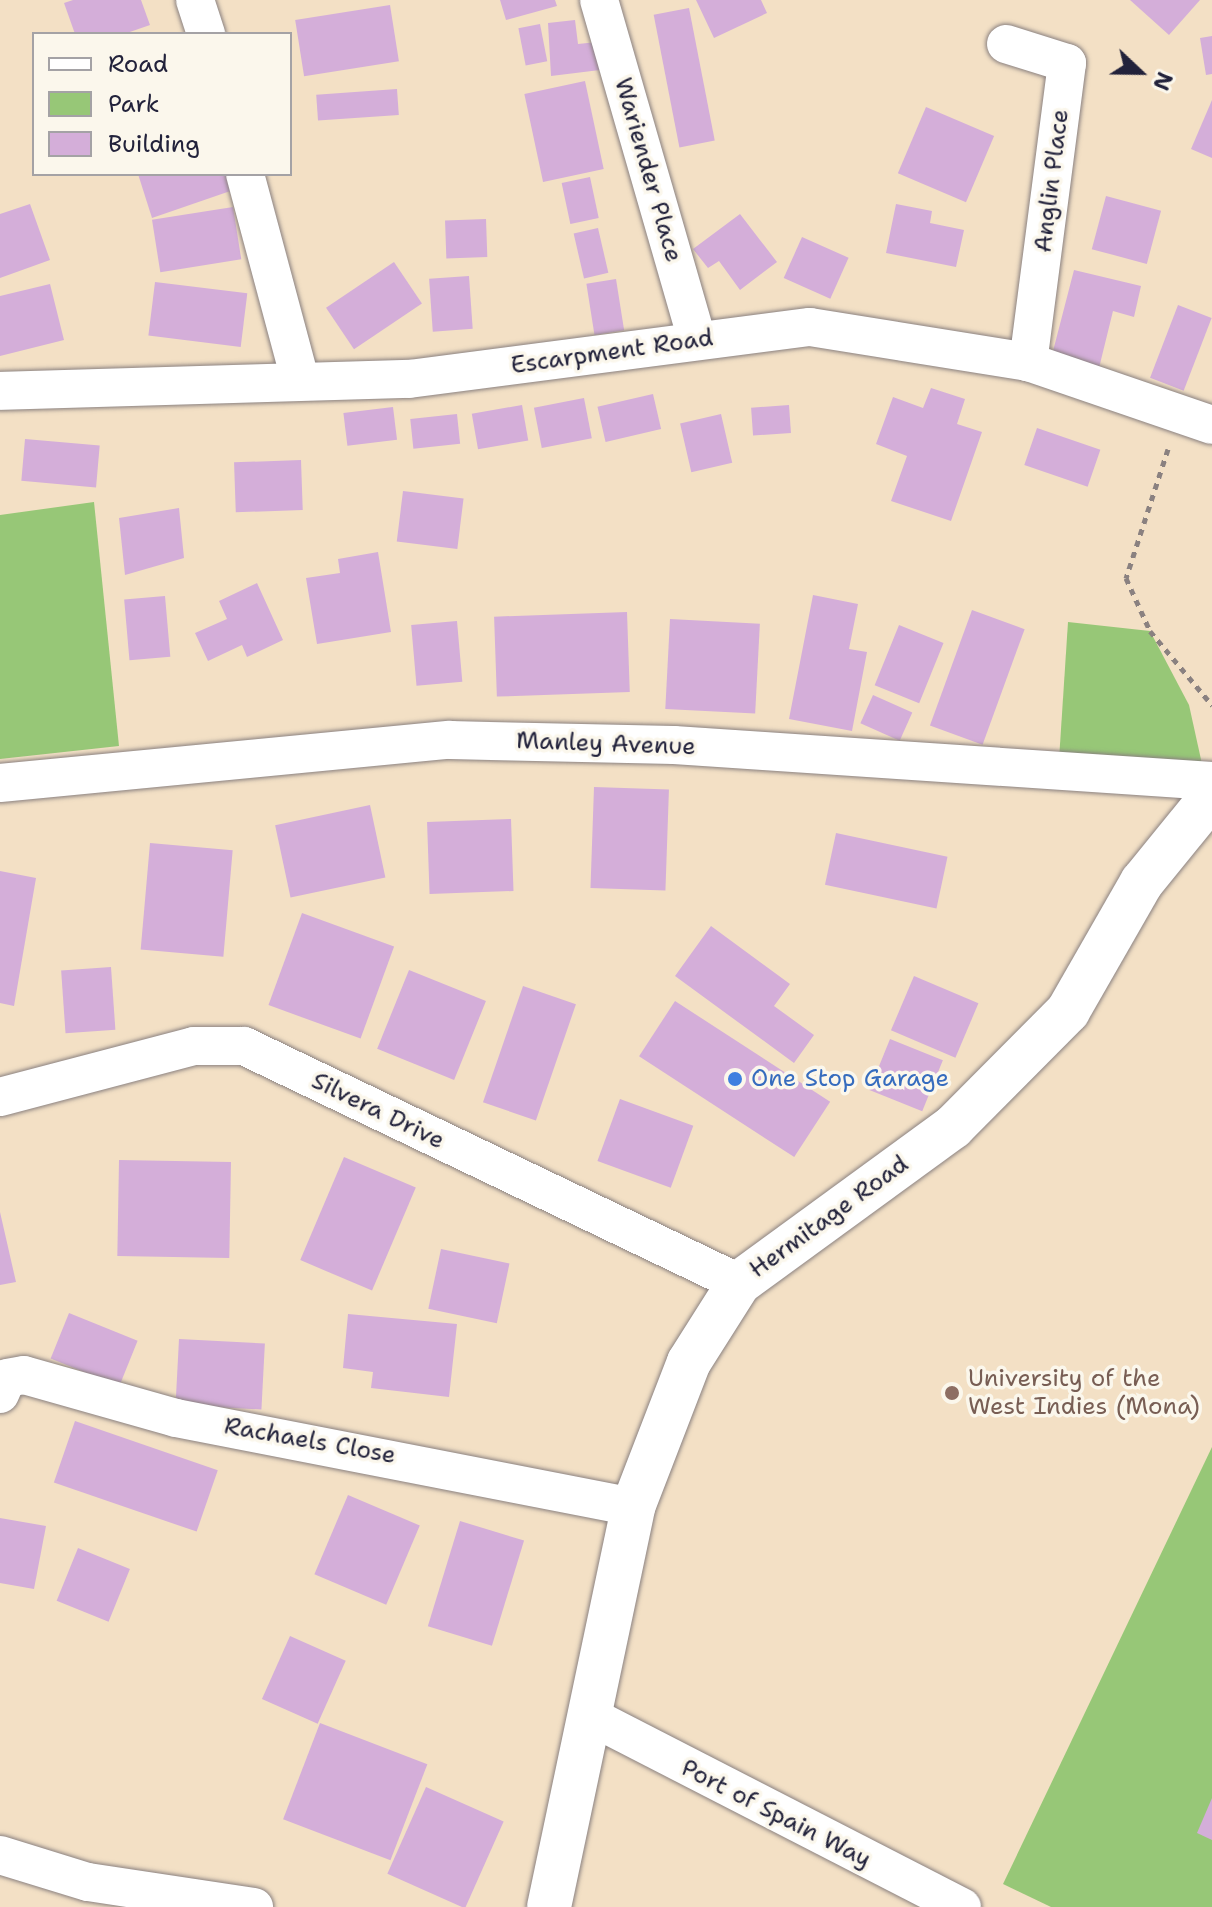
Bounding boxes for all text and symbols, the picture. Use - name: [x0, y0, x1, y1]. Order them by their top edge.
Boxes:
- legend: [32, 32, 292, 176]
- north arrow: [1100, 32, 1180, 112]
- text: Road: [108, 48, 168, 80]
- text: N: [1146, 68, 1179, 95]
- street label: Wariender Place: [608, 75, 688, 265]
- text: Park: [108, 88, 160, 120]
- street label: Anglin Place: [1029, 108, 1075, 254]
- text: Building: [108, 128, 200, 160]
- street label: Escarpment Road: [509, 324, 715, 380]
- street label: Manley Avenue: [516, 726, 696, 762]
- place label: One Stop Garage: [751, 1065, 949, 1093]
- street label: Silvera Drive: [307, 1066, 449, 1156]
- marker: One Stop Garage: [726, 1070, 744, 1088]
- street label: Hermitage Road: [744, 1150, 914, 1284]
- place label: University of the West Indies (Mona): [968, 1365, 1200, 1421]
- marker: University of the West Indies (Mona): [943, 1384, 961, 1402]
- street label: Rachaels Close: [222, 1412, 398, 1470]
- street label: Port of Spain Way: [676, 1754, 876, 1874]

